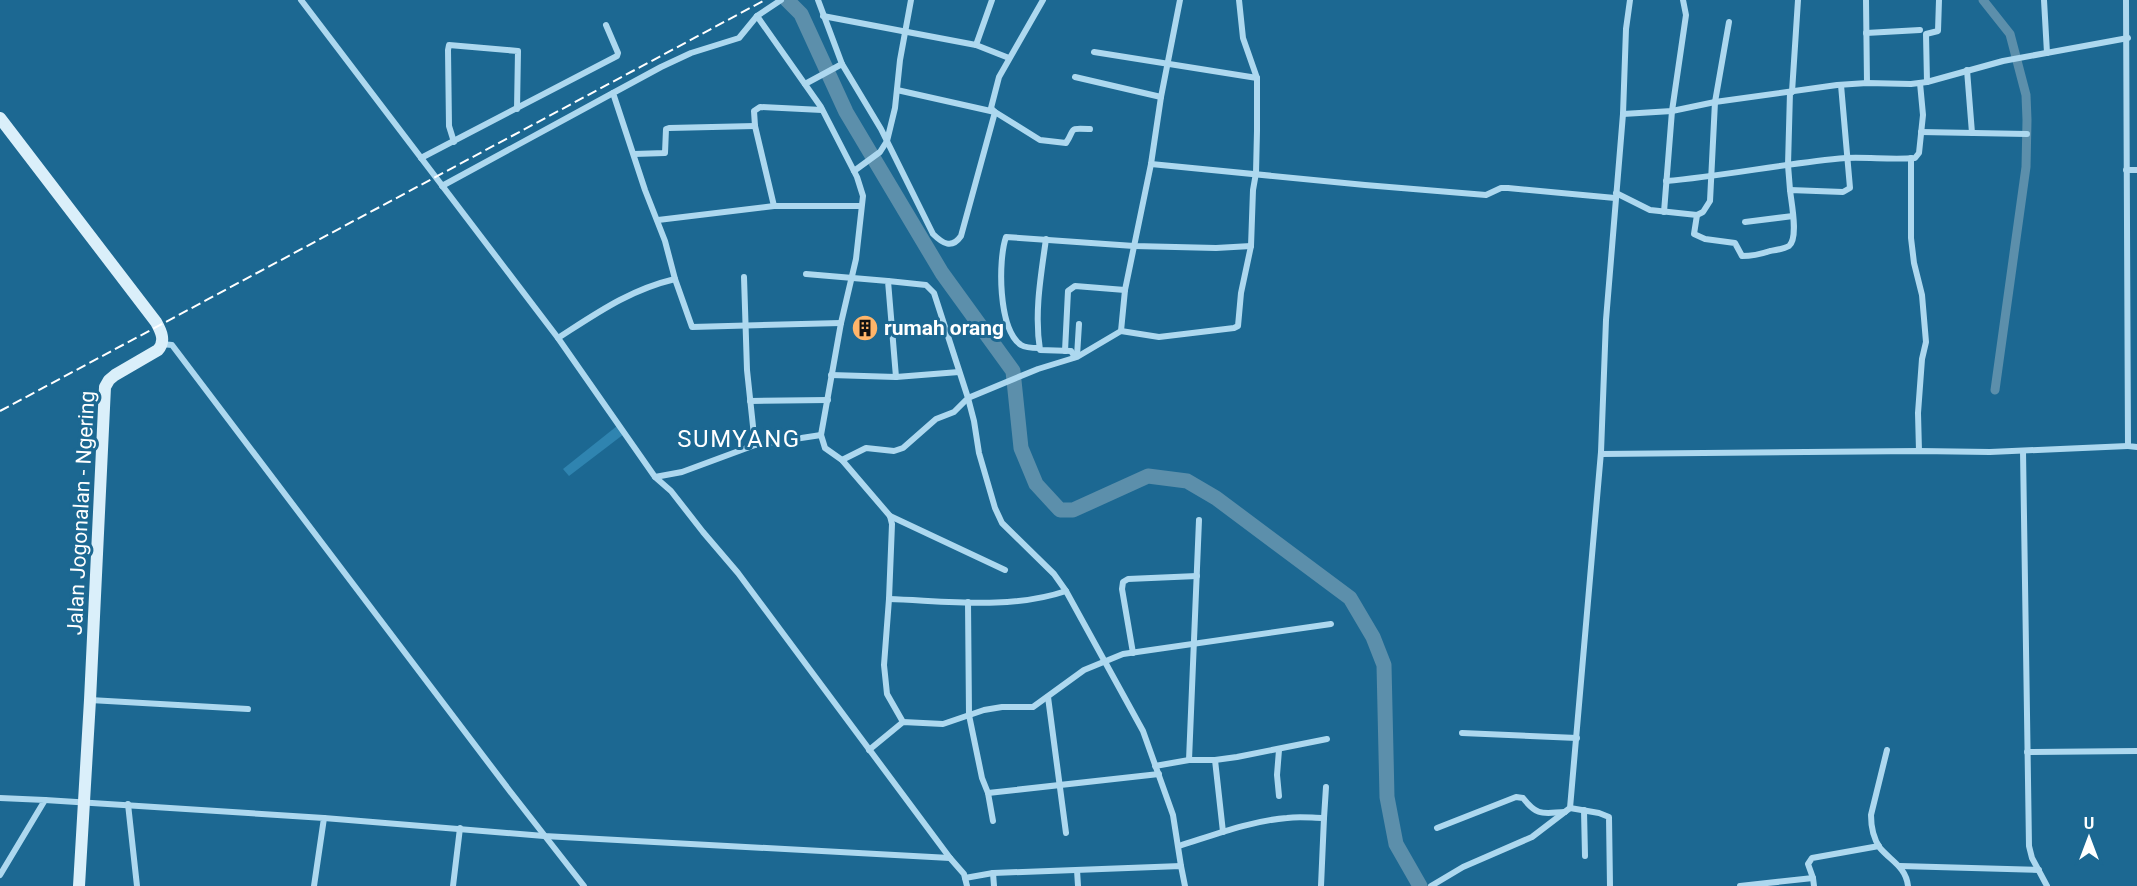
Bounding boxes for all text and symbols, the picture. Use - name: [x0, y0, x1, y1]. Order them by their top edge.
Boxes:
- building icon: rumah orang: [850, 313, 880, 343]
- place label: rumah orang: [884, 316, 1004, 340]
- street label: Jalan Jogonalan - Ngering: [63, 390, 99, 636]
- district label: SUMYANG: [677, 425, 801, 453]
- north arrow: [2059, 808, 2119, 868]
- text: U: [2084, 814, 2094, 833]

